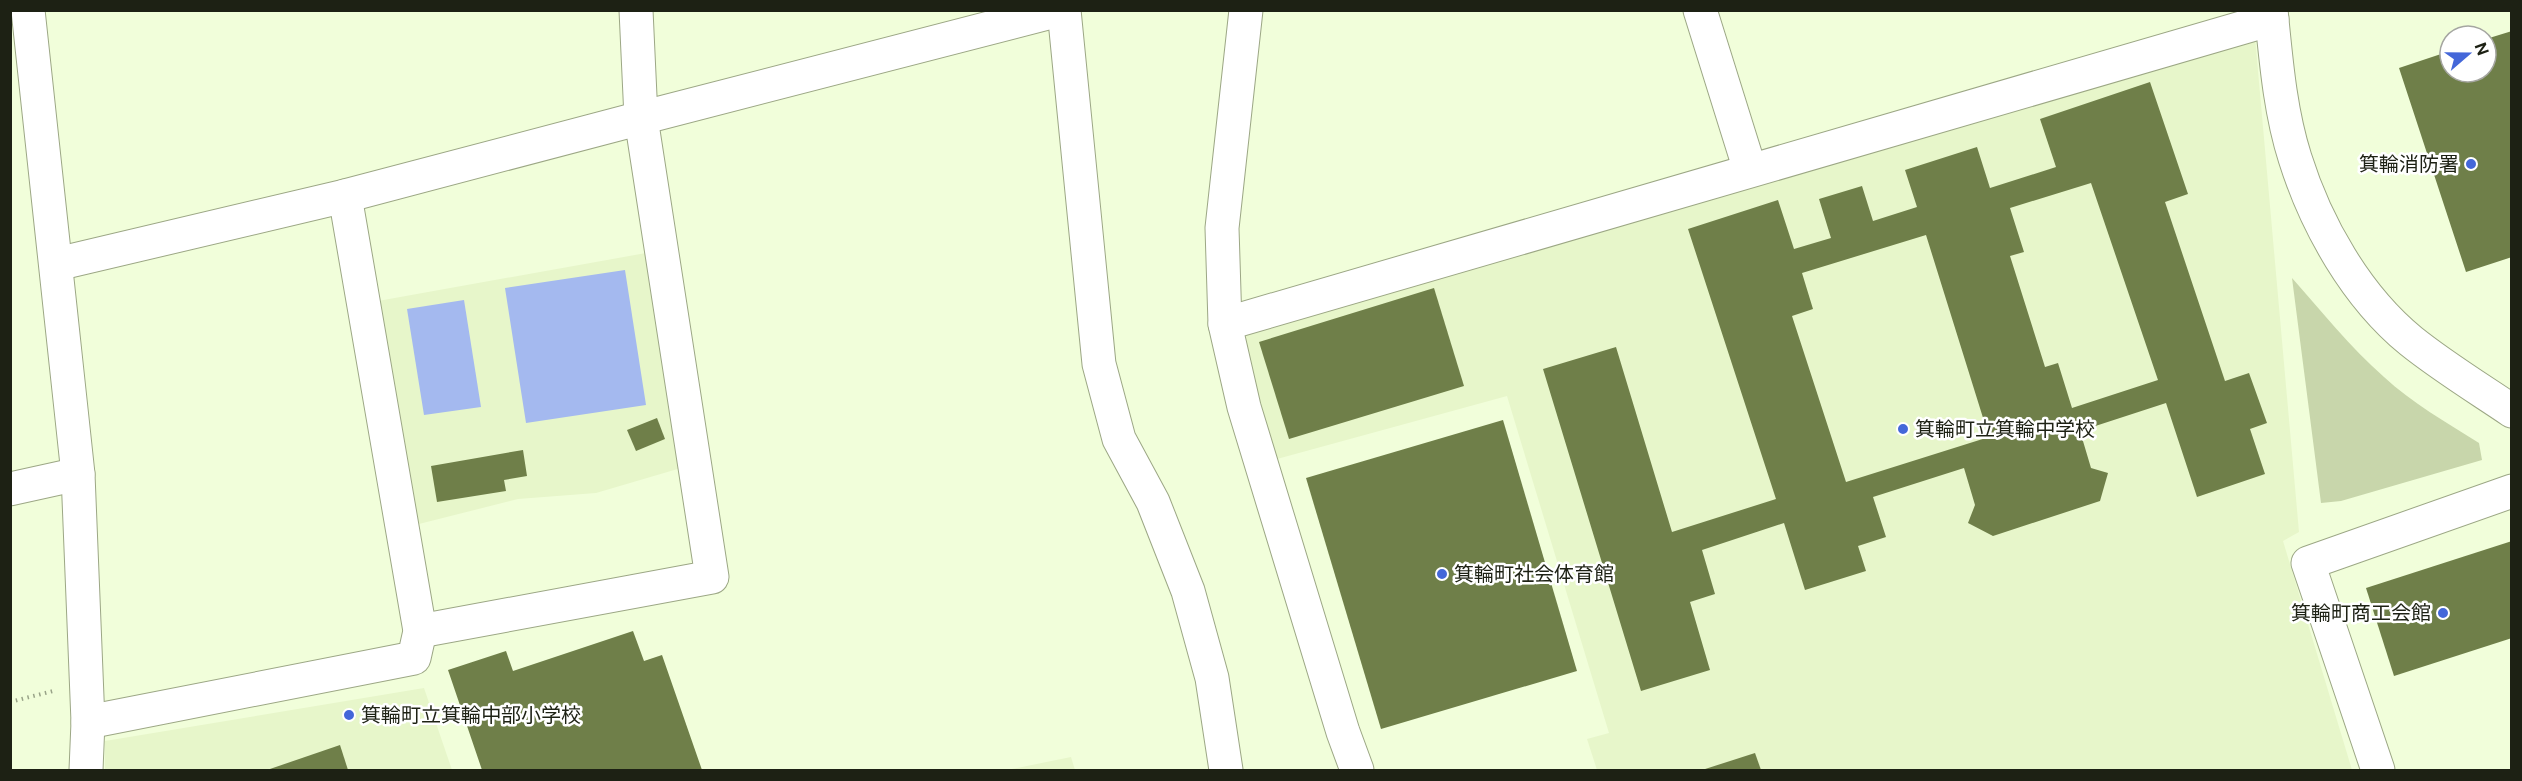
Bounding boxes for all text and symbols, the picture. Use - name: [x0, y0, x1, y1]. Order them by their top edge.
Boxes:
- north arrow: [2438, 24, 2498, 84]
- text: N: [2471, 40, 2493, 58]
- place label: 箕輪消防署: [2359, 152, 2459, 176]
- marker: 箕輪消防署: [2464, 157, 2478, 171]
- place label: 箕輪町立箕輪中学校: [1915, 417, 2095, 441]
- marker: 箕輪町立箕輪中学校: [1896, 422, 1910, 436]
- place label: 箕輪町社会体育館: [1454, 562, 1614, 586]
- marker: 箕輪町社会体育館: [1435, 567, 1449, 581]
- place label: 箕輪町商工会館: [2291, 601, 2431, 625]
- marker: 箕輪町商工会館: [2436, 606, 2450, 620]
- place label: 箕輪町立箕輪中部小学校: [361, 703, 581, 727]
- marker: 箕輪町立箕輪中部小学校: [342, 708, 356, 722]

